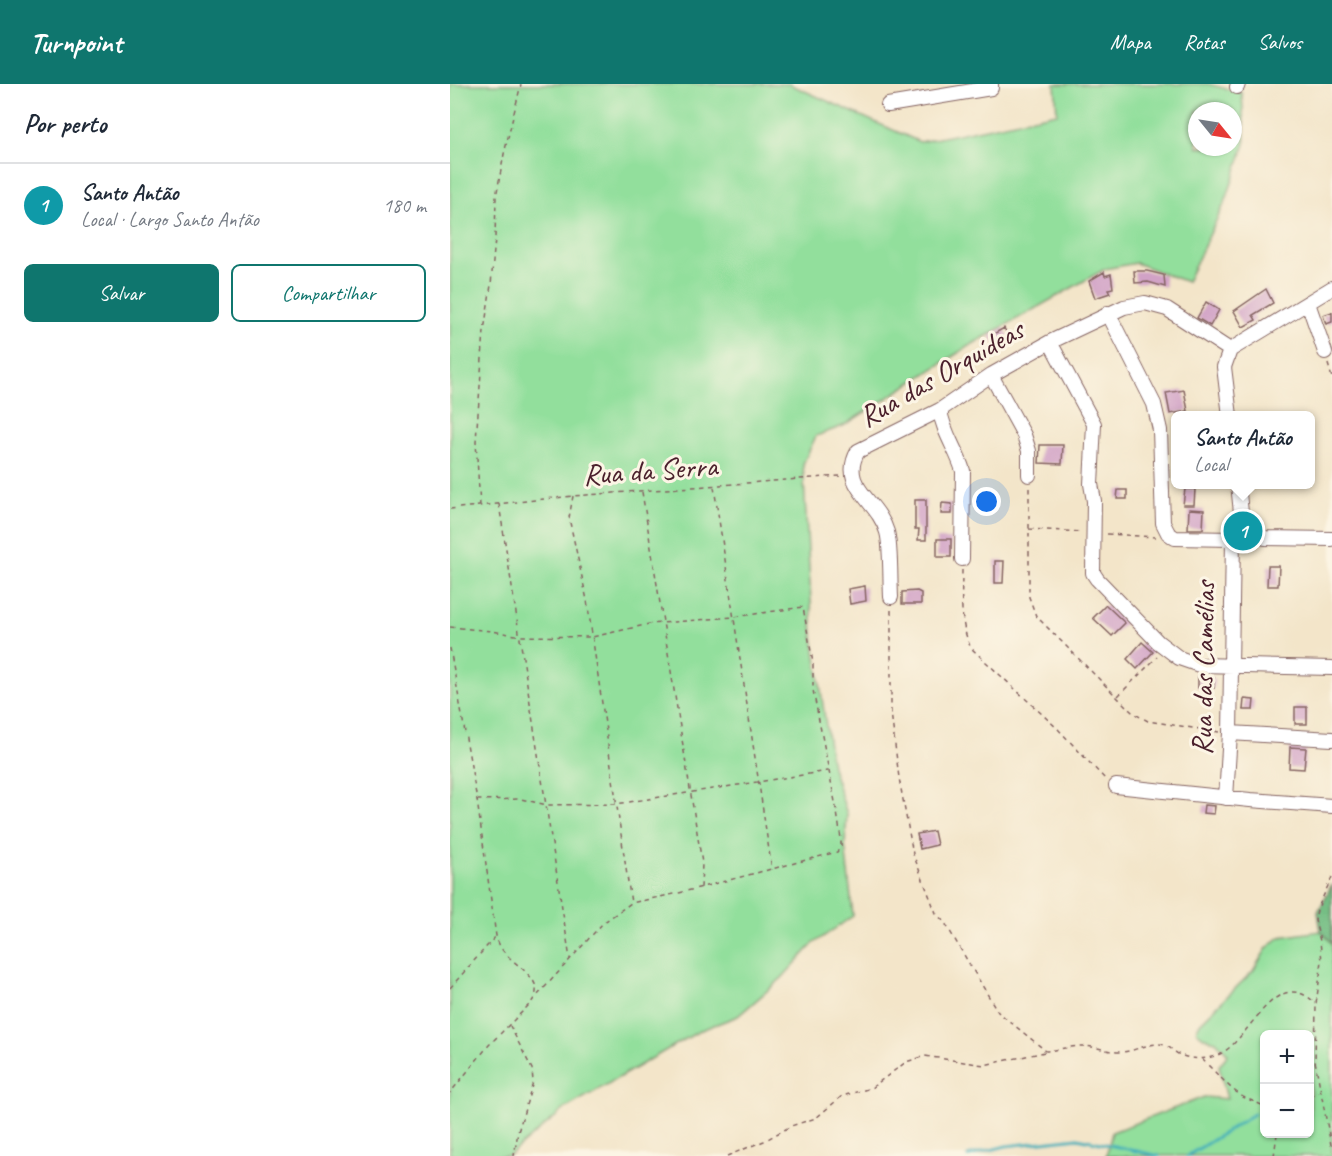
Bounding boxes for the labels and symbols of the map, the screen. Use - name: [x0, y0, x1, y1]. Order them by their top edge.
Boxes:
- north arrow: [1188, 102, 1242, 156]
- street label: Rua das Orquídeas: [852, 309, 1033, 436]
- street label: Rua da Serra: [582, 446, 720, 494]
- your location: [972, 487, 1001, 516]
- pin: 1: [1224, 508, 1262, 554]
- street label: Rua das Camélias: [1182, 578, 1224, 755]

